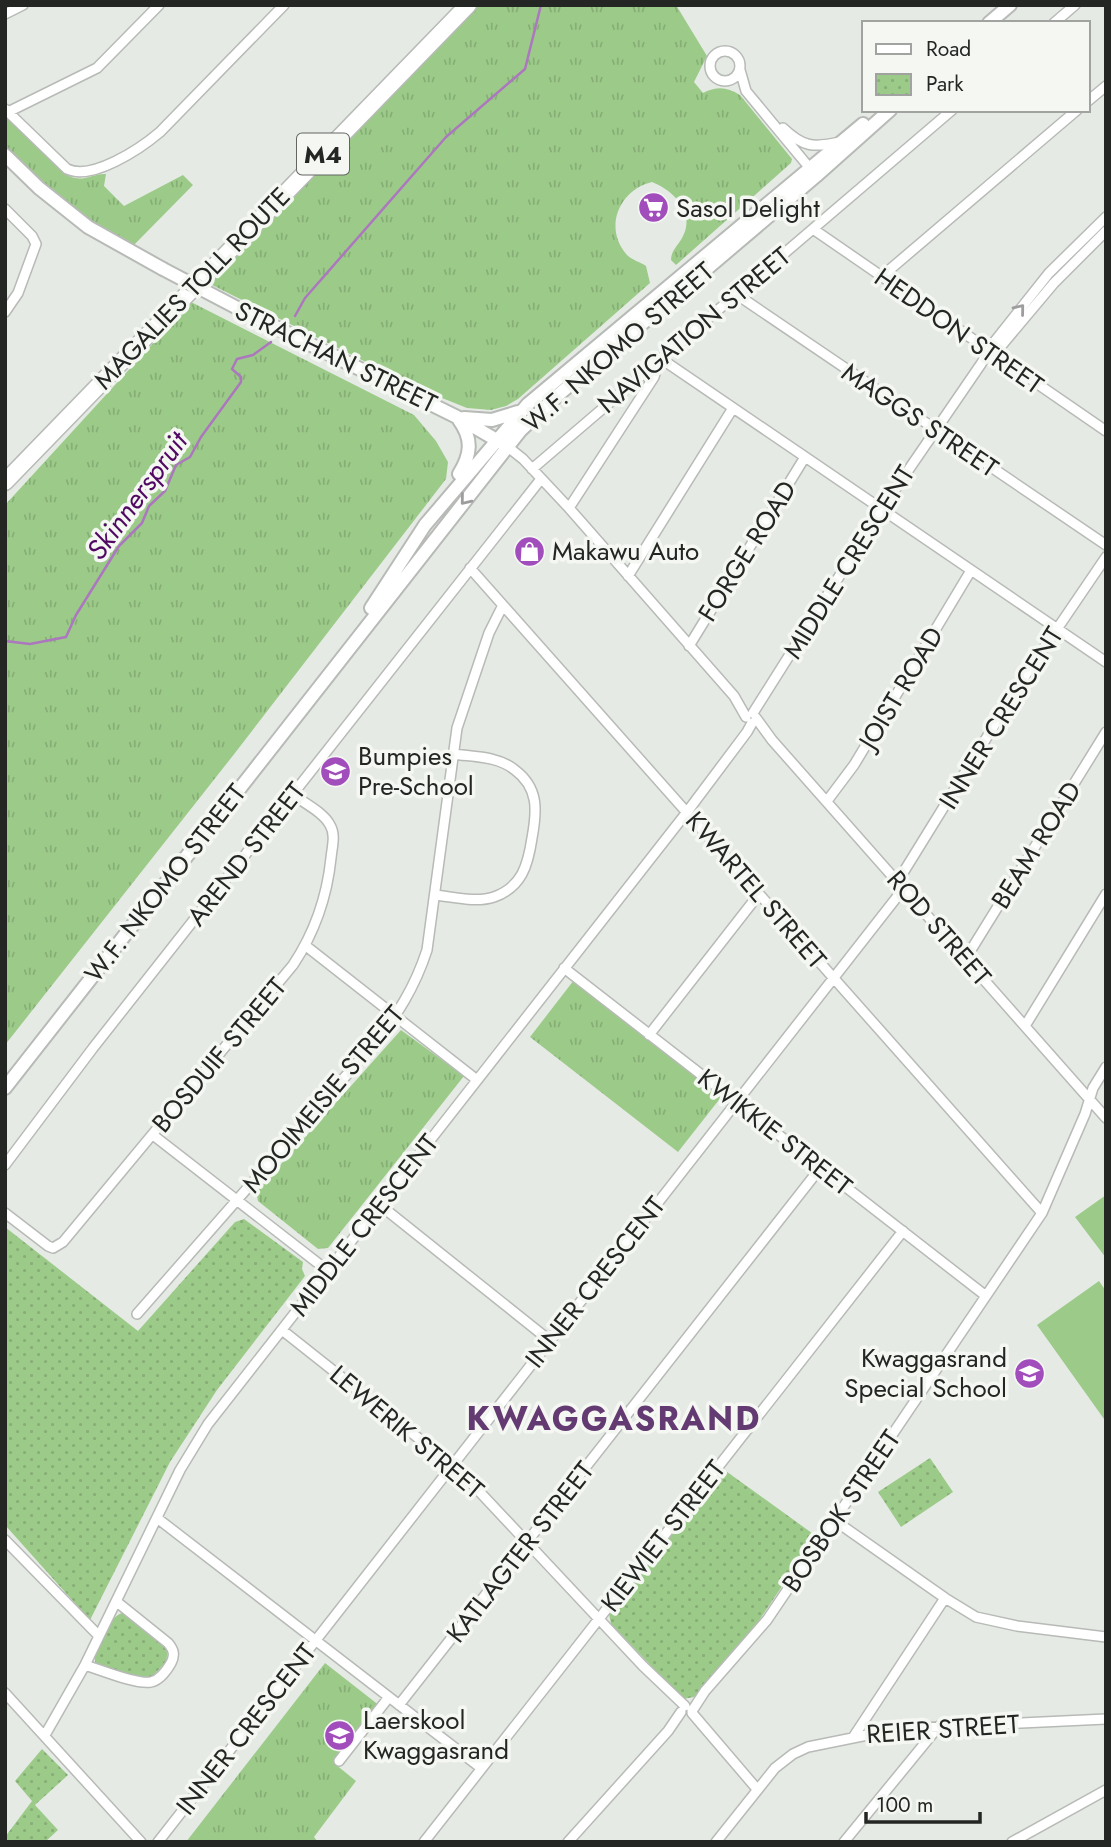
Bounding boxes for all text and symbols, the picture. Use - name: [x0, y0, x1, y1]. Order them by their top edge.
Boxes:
- legend: [862, 21, 1090, 112]
- text: Road: [926, 34, 971, 64]
- text: Park: [926, 69, 964, 99]
- road number: M4: [297, 134, 349, 174]
- street label: MAGALIES TOLL ROUTE: [85, 178, 299, 398]
- place label: Sasol Delight: [676, 189, 820, 227]
- supermarket icon: Sasol Delight: [636, 191, 670, 225]
- street label: NAVIGATION STREET: [589, 238, 799, 422]
- street label: W.F. NKOMO STREET: [514, 253, 722, 441]
- street label: HEDDON STREET: [867, 259, 1051, 403]
- street label: STRACHAN STREET: [229, 292, 443, 422]
- one-way arrow: [1012, 304, 1024, 317]
- street label: MAGGS STREET: [834, 354, 1006, 486]
- water label: Skinnerspruit: [77, 422, 198, 568]
- street label: MIDDLE CRESCENT: [774, 458, 924, 666]
- street label: FORGE ROAD: [689, 473, 805, 629]
- one-way arrow: [461, 491, 473, 504]
- place label: Makawu Auto: [552, 532, 699, 570]
- shop icon: Makawu Auto: [512, 534, 546, 568]
- street label: INNER CRESCENT: [930, 619, 1072, 817]
- street label: JOIST ROAD: [848, 620, 952, 759]
- place label: Bumpies Pre-School: [358, 737, 474, 805]
- school or university icon: Bumpies Pre-School: [318, 754, 352, 788]
- street label: AREND STREET: [178, 774, 314, 934]
- street label: BEAM ROAD: [982, 774, 1090, 916]
- street label: W.F. NKOMO STREET: [75, 776, 255, 990]
- street label: KWARTEL STREET: [677, 803, 835, 977]
- street label: ROD STREET: [878, 862, 1000, 994]
- street label: BOSDUIF STREET: [143, 969, 295, 1141]
- street label: MOOIMEISIE STREET: [233, 997, 413, 1201]
- street label: KWIKKIE STREET: [690, 1059, 860, 1205]
- street label: MIDDLE CRESCENT: [281, 1126, 447, 1324]
- street label: INNER CRESCENT: [516, 1188, 674, 1376]
- place label: Kwaggasrand Special School: [844, 1339, 1007, 1407]
- street label: LEWERIK STREET: [322, 1356, 492, 1508]
- school or university icon: Kwaggasrand Special School: [1013, 1356, 1047, 1390]
- district label: KWAGGASRAND: [467, 1395, 761, 1442]
- street label: BOSBOK STREET: [773, 1422, 909, 1600]
- street label: KIEWIET STREET: [592, 1452, 734, 1620]
- street label: KATLAGTER STREET: [437, 1453, 603, 1651]
- street label: INNER CRESCENT: [167, 1635, 325, 1823]
- place label: Laerskool Kwaggasrand: [363, 1701, 509, 1769]
- street label: REIER STREET: [865, 1705, 1021, 1753]
- school or university icon: Laerskool Kwaggasrand: [323, 1718, 357, 1752]
- scale bar: [866, 1780, 980, 1824]
- text: 100 m: [876, 1790, 933, 1820]

